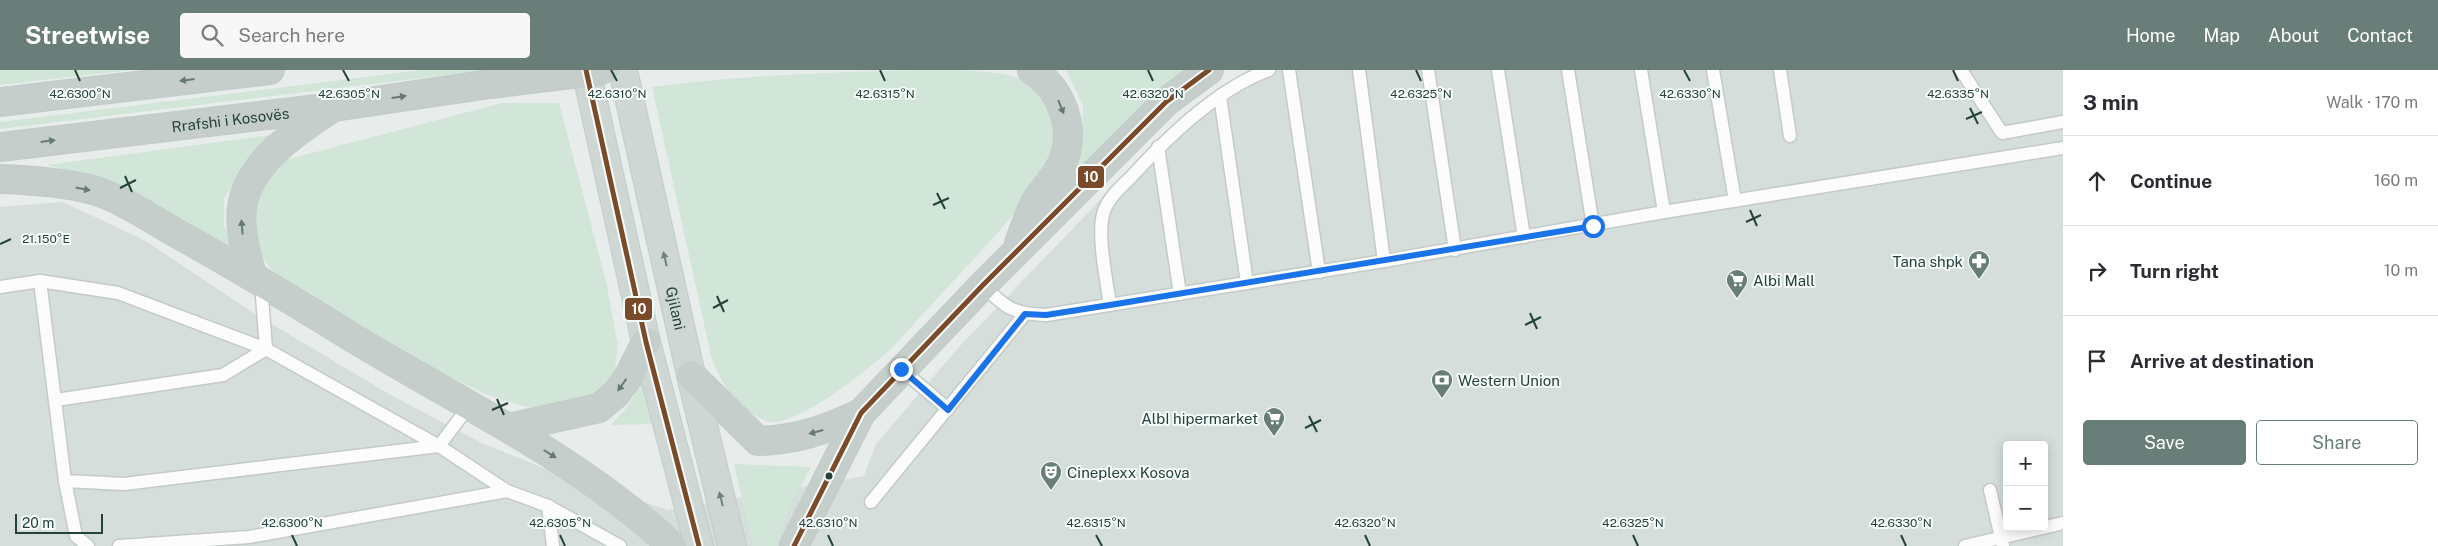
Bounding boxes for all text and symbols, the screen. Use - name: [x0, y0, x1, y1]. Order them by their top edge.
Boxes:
- search box: [180, 13, 530, 58]
- text: Streetwise: [25, 21, 150, 49]
- icon: search: [198, 21, 226, 49]
- text: Search here: [238, 24, 345, 46]
- text: Home: [2126, 25, 2176, 46]
- text: Map: [2204, 25, 2240, 46]
- text: About: [2268, 25, 2319, 46]
- text: Contact: [2347, 25, 2413, 46]
- one-way arrow: [179, 76, 195, 84]
- text: 42.6300°N: [49, 87, 111, 101]
- text: 42.6305°N: [318, 87, 380, 101]
- text: 42.6310°N: [587, 87, 647, 101]
- text: 42.6315°N: [855, 87, 915, 101]
- text: 42.6320°N: [1122, 87, 1184, 101]
- text: 42.6325°N: [1390, 87, 1452, 101]
- text: 42.6330°N: [1659, 87, 1721, 101]
- text: 42.6335°N: [1927, 87, 1989, 101]
- text: 3 min: [2083, 90, 2139, 115]
- one-way arrow: [392, 93, 408, 101]
- text: Walk · 170 m: [2326, 93, 2418, 112]
- one-way arrow: [1058, 100, 1066, 114]
- street label: Rrafshi i Kosovës: [171, 104, 290, 135]
- one-way arrow: [41, 137, 57, 145]
- line badge: 10: [1077, 165, 1105, 189]
- icon: ahead: [2083, 167, 2111, 195]
- text: 10: [1083, 169, 1099, 185]
- text: Continue: [2130, 170, 2212, 192]
- text: 160 m: [2374, 171, 2418, 190]
- one-way arrow: [75, 185, 91, 193]
- route start: [1582, 215, 1605, 238]
- one-way arrow: [238, 219, 246, 235]
- text: 21.150°E: [22, 232, 70, 246]
- pharmacy icon: Tana shpk: [1967, 249, 1991, 280]
- one-way arrow: [661, 252, 669, 267]
- place label: Tana shpk: [1893, 253, 1963, 270]
- icon: right: [2083, 257, 2111, 285]
- text: Turn right: [2130, 260, 2219, 282]
- text: 10 m: [2384, 261, 2418, 280]
- supermarket icon: Albi Mall: [1725, 268, 1749, 299]
- place label: Albi Mall: [1753, 272, 1815, 289]
- street label: Gjilani: [663, 285, 689, 331]
- line badge: 10: [624, 297, 653, 321]
- text: 10: [631, 301, 647, 317]
- icon: arrive: [2083, 347, 2111, 375]
- text: Arrive at destination: [2130, 350, 2314, 372]
- route end: [890, 358, 913, 381]
- bank icon: Western Union: [1430, 368, 1454, 399]
- place label: Western Union: [1458, 372, 1560, 389]
- one-way arrow: [617, 378, 627, 392]
- supermarket icon: AlbI hipermarket: [1262, 406, 1286, 437]
- place label: AlbI hipermarket: [1141, 410, 1258, 427]
- button: Save: [2083, 420, 2246, 465]
- button: Share: [2256, 420, 2418, 465]
- one-way arrow: [808, 428, 823, 436]
- map controls: [2003, 441, 2048, 531]
- button: +: [2003, 441, 2048, 486]
- one-way arrow: [544, 449, 557, 458]
- theatre icon: Cineplexx Kosova: [1039, 460, 1063, 491]
- place label: Cineplexx Kosova: [1067, 464, 1190, 481]
- unlabelled marker: [824, 471, 834, 481]
- button: −: [2003, 486, 2048, 531]
- one-way arrow: [717, 491, 725, 506]
- scale bar: [15, 511, 102, 534]
- text: 20 m: [22, 515, 54, 531]
- text: 42.6300°N: [261, 516, 323, 530]
- text: 42.6305°N: [529, 516, 591, 530]
- text: 42.6310°N: [798, 516, 858, 530]
- text: 42.6315°N: [1066, 516, 1126, 530]
- text: 42.6320°N: [1334, 516, 1396, 530]
- text: 42.6325°N: [1602, 516, 1664, 530]
- text: 42.6330°N: [1870, 516, 1932, 530]

